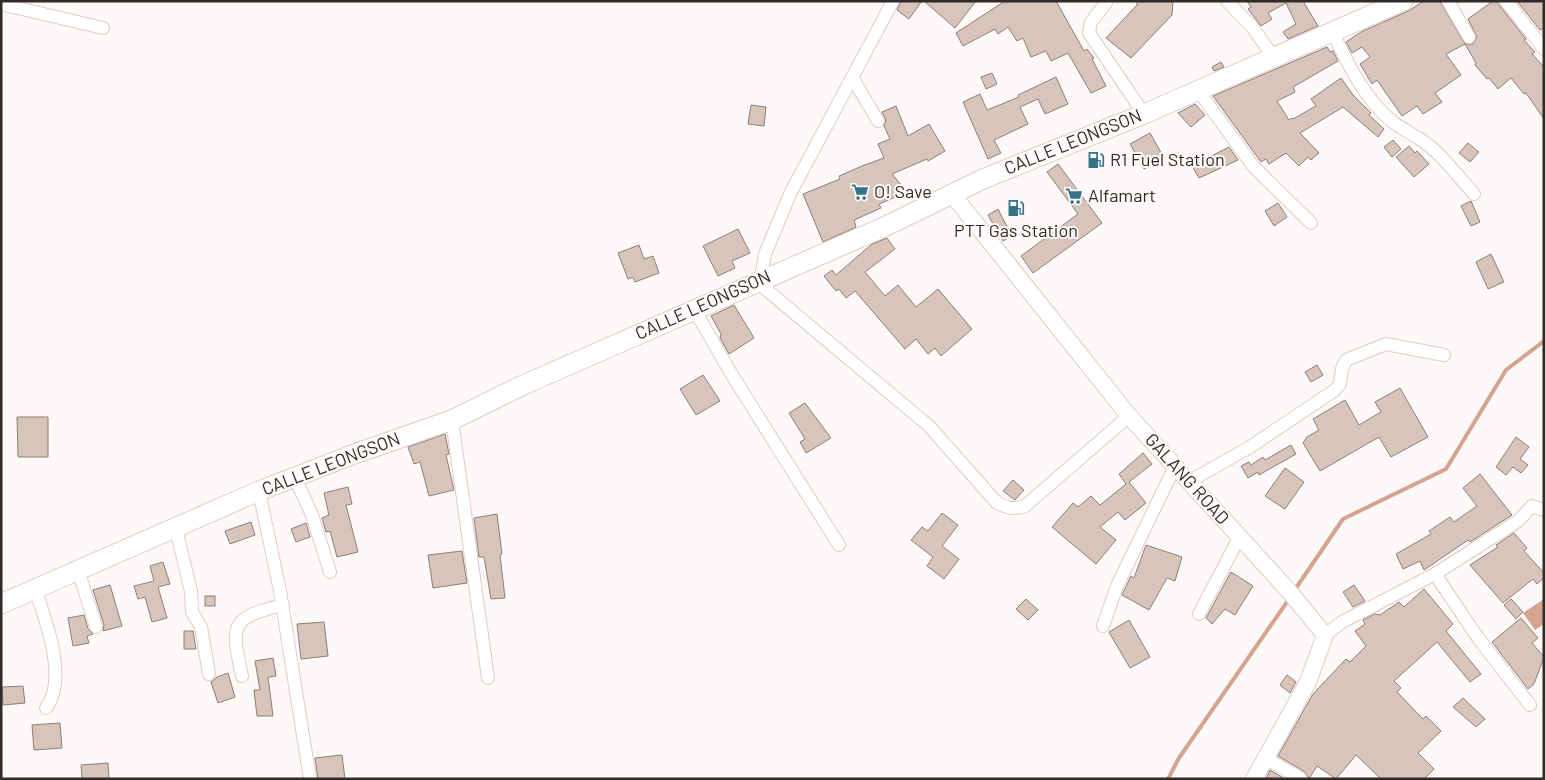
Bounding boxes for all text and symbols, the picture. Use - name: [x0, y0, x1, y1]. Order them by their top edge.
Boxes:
- street label: CALLE LEONGSON: [1001, 103, 1145, 179]
- place label: R1 Fuel Station: [1110, 148, 1225, 170]
- fuel station icon: R1 Fuel Station: [1086, 150, 1106, 170]
- place label: O! Save: [874, 180, 932, 202]
- supermarket icon: O! Save: [850, 182, 870, 202]
- place label: Alfamart: [1088, 184, 1156, 206]
- supermarket icon: Alfamart: [1064, 186, 1084, 206]
- fuel station icon: PTT Gas Station: [1006, 198, 1026, 218]
- place label: PTT Gas Station: [954, 219, 1078, 241]
- street label: CALLE LEONGSON: [631, 264, 774, 344]
- street label: CALLE LEONGSON: [258, 427, 403, 500]
- street label: GALANG ROAD: [1141, 428, 1234, 528]

